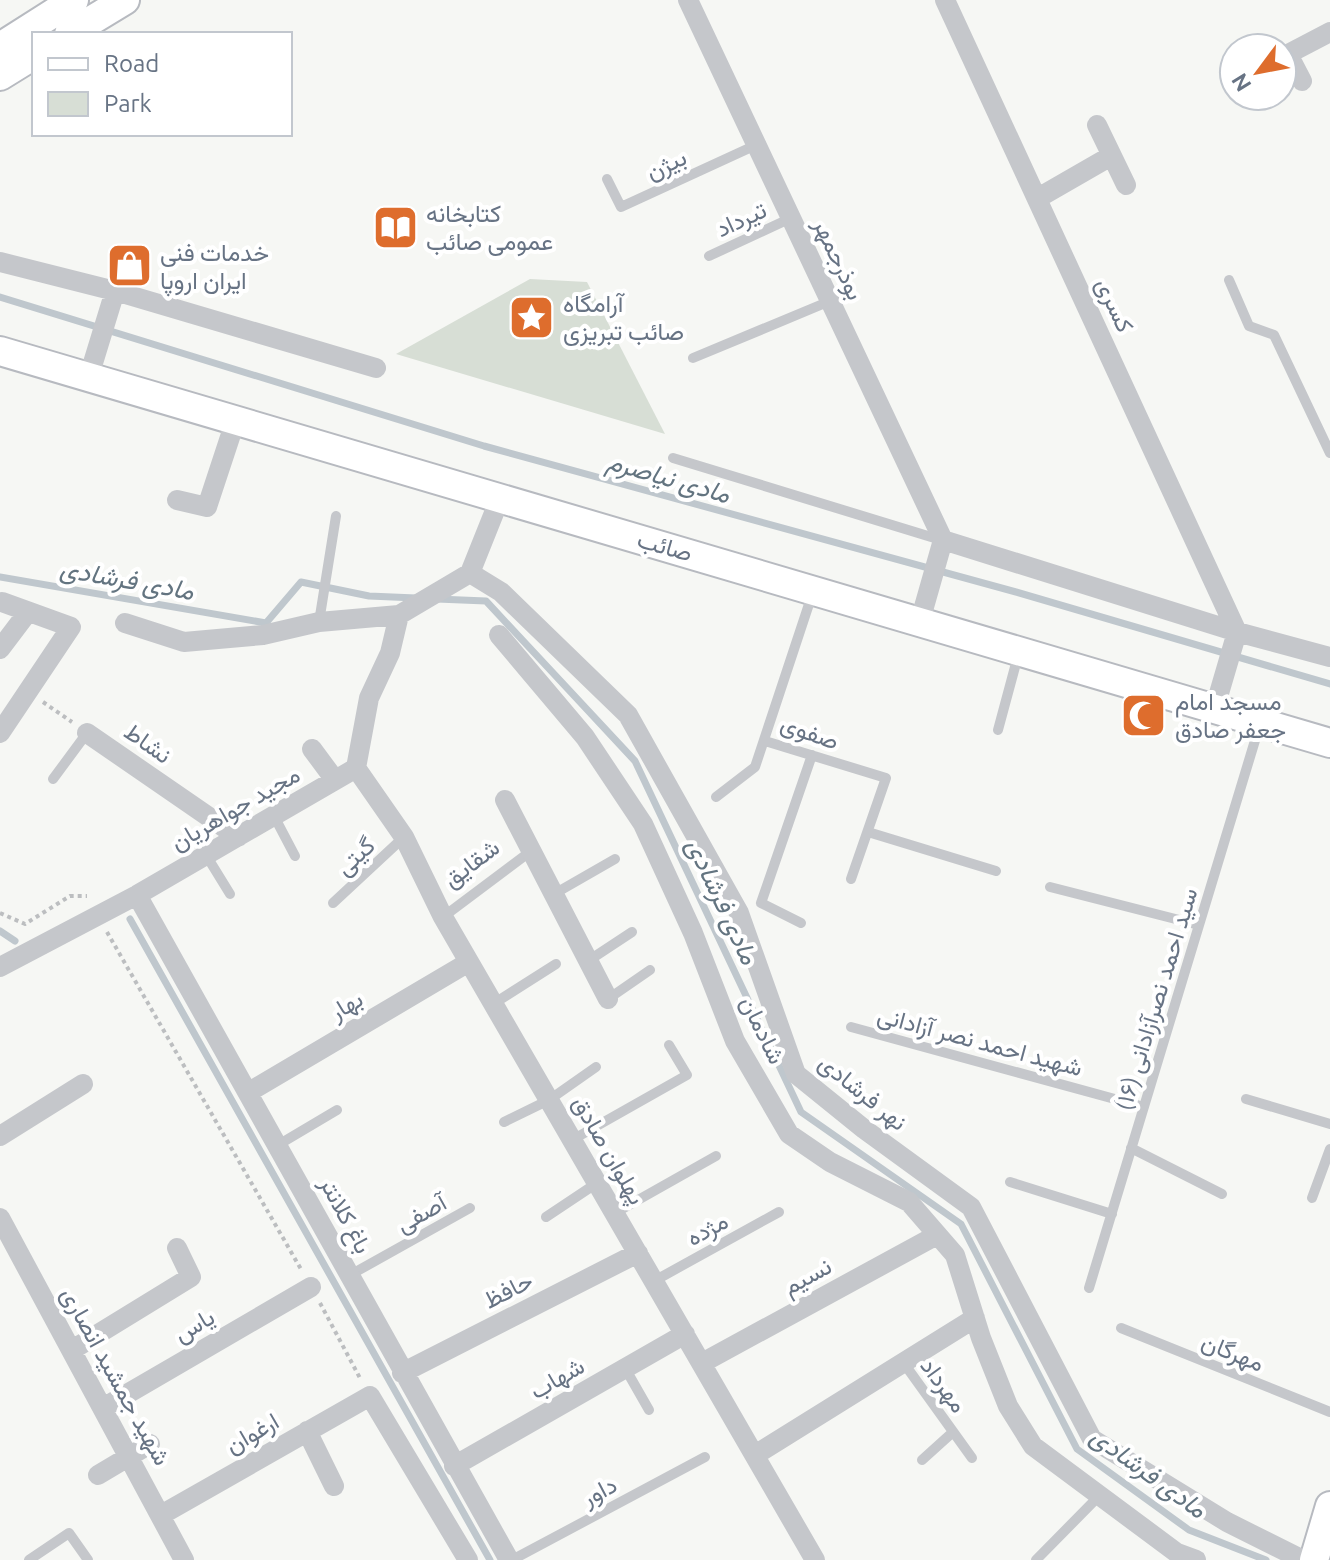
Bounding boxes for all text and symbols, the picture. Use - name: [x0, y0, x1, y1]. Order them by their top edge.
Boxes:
- legend: [32, 32, 292, 136]
- north arrow: [1218, 32, 1298, 112]
- text: Road: [104, 50, 159, 77]
- text: N: [1226, 69, 1256, 96]
- text: Park: [104, 90, 152, 117]
- street label: بیژن: [642, 143, 691, 187]
- street label: تیرداد: [711, 196, 771, 244]
- place label: کتابخانه عمومی صائب: [426, 200, 553, 257]
- library icon: کتابخانه عمومی صائب: [371, 203, 419, 251]
- street label: بوذرجمهر: [806, 213, 870, 305]
- place label: خدمات فنی ایران اروپا: [160, 239, 269, 297]
- shop icon: خدمات فنی ایران اروپا: [105, 242, 153, 290]
- street label: کسری: [1089, 273, 1139, 337]
- place label: آرامگاه صائب تبریزی: [563, 290, 684, 347]
- place icon: آرامگاه صائب تبریزی: [508, 293, 556, 341]
- water label: مادی نیاصرم: [602, 445, 734, 512]
- street label: صائب: [634, 525, 696, 568]
- water label: مادی فرشادی: [57, 553, 196, 607]
- place label: مسجد امام جعفر صادق: [1175, 688, 1286, 745]
- mosque icon: مسجد امام جعفر صادق: [1120, 691, 1168, 739]
- street label: صفوی: [777, 709, 843, 757]
- street label: نشاط: [119, 717, 177, 769]
- street label: مجید جواهریان: [166, 760, 305, 858]
- street label: گیتی: [330, 831, 381, 881]
- street label: شقایق: [438, 833, 505, 894]
- water label: مادی فرشادی: [679, 833, 765, 969]
- street label: سید احمد نصرآزادانی (۱۶): [1109, 885, 1205, 1114]
- street label: بهار: [324, 985, 368, 1027]
- street label: شادمان: [735, 992, 791, 1068]
- street label: شهید احمد نصر آزادانی: [874, 1001, 1085, 1083]
- street label: نهر فرشادی: [812, 1048, 913, 1137]
- street label: پهلوان صادق: [565, 1091, 651, 1211]
- street label: باغ کلانتر: [312, 1171, 377, 1259]
- street label: آصفی: [391, 1187, 453, 1239]
- street label: مژده: [682, 1207, 733, 1253]
- street label: نسیم: [778, 1252, 837, 1303]
- street label: حافظ: [479, 1266, 537, 1314]
- street label: شهید جمشید انصاری: [54, 1282, 176, 1471]
- street label: یاس: [169, 1303, 219, 1348]
- street label: مهرگان: [1197, 1327, 1268, 1379]
- street label: شهاب: [525, 1352, 590, 1406]
- street label: مهرداد: [914, 1353, 973, 1419]
- street label: ارغوان: [221, 1407, 284, 1461]
- water label: مادی فرشادی: [1084, 1420, 1212, 1525]
- street label: داور: [576, 1471, 622, 1514]

